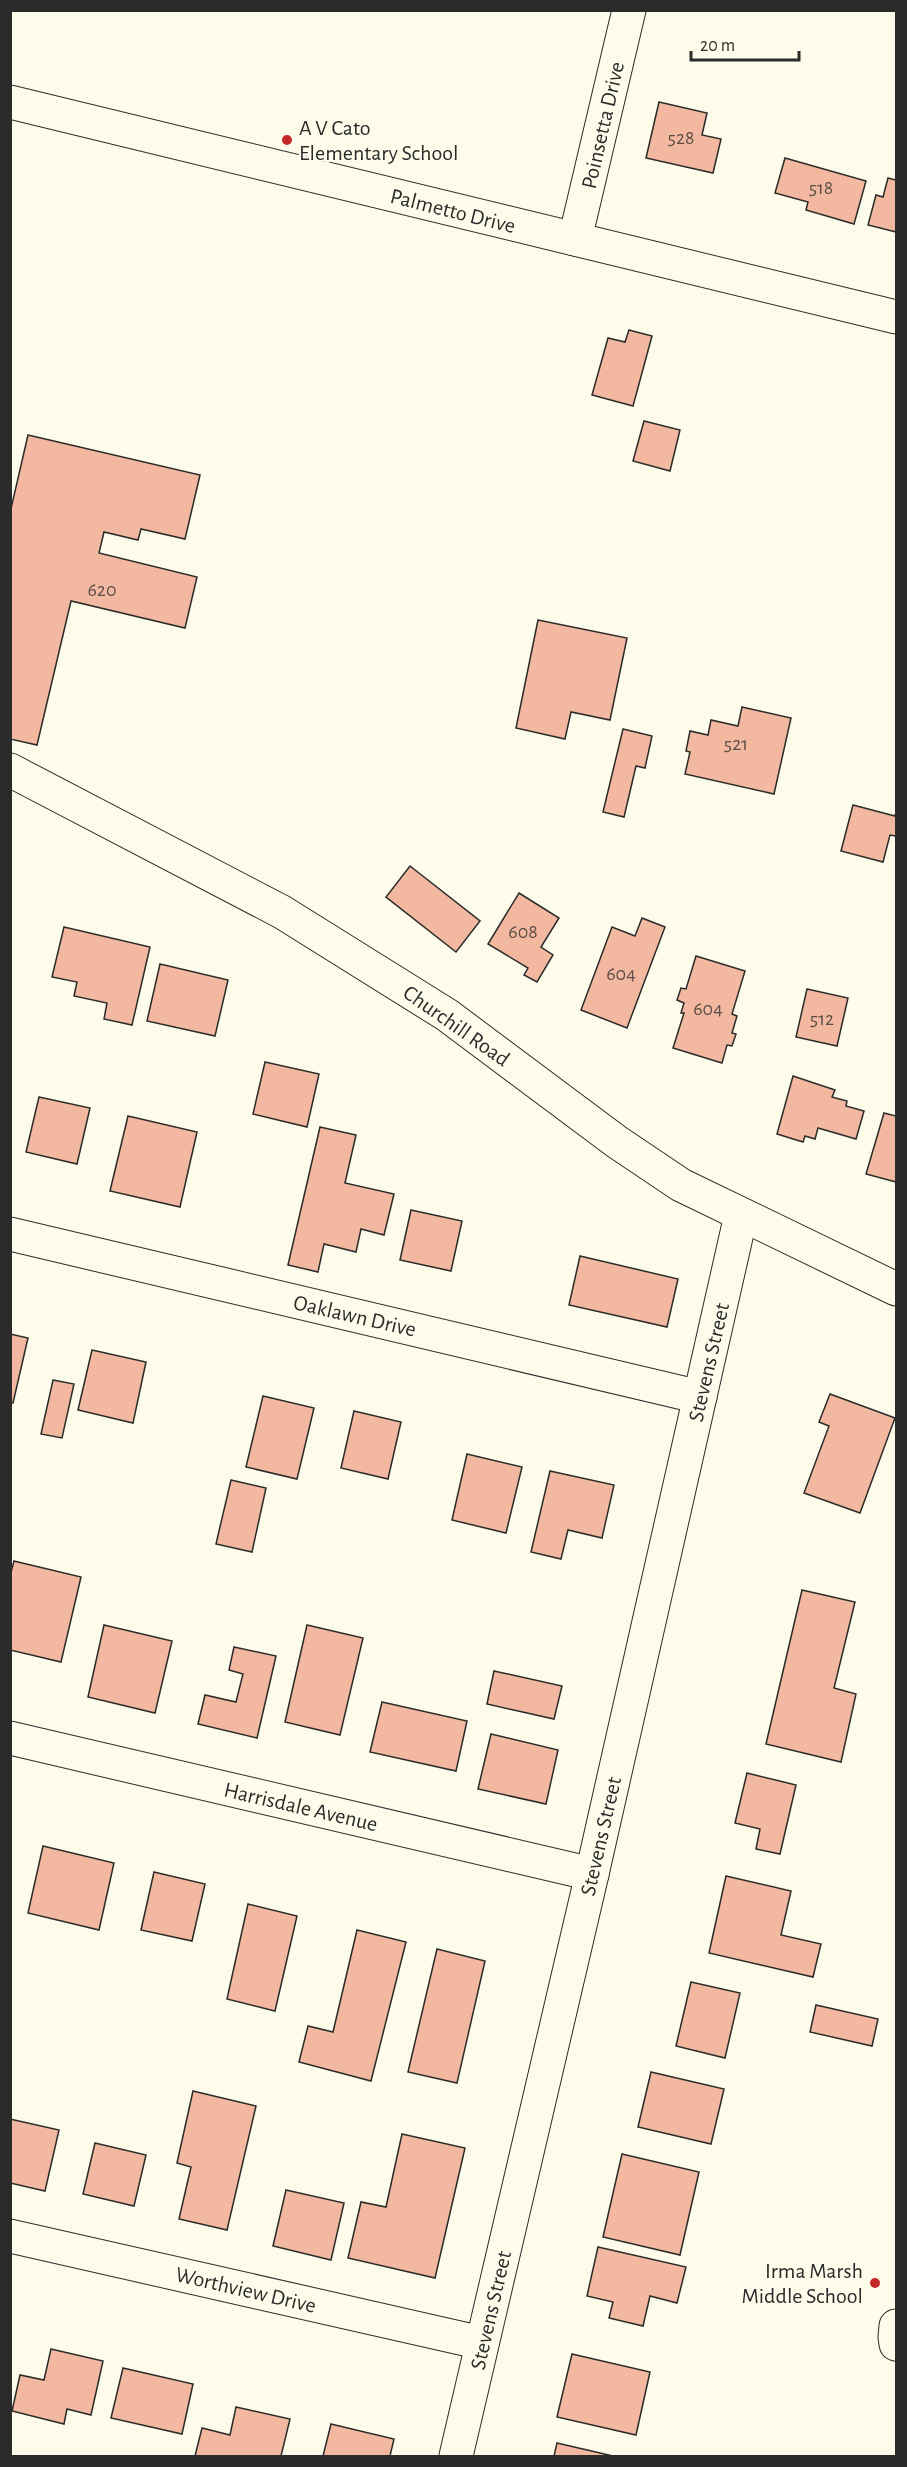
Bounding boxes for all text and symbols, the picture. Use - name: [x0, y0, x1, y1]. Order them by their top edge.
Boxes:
- scale bar: [691, 24, 799, 62]
- text: 20 m: [700, 37, 735, 55]
- street label: Poinsetta Drive: [578, 59, 628, 191]
- place label: A V Cato Elementary School: [299, 117, 459, 164]
- house number: 528: [668, 128, 694, 148]
- marker: A V Cato Elementary School: [280, 133, 294, 147]
- house number: 518: [809, 178, 833, 198]
- street label: Palmetto Drive: [388, 185, 518, 237]
- house number: 620: [87, 580, 117, 600]
- house number: 521: [724, 734, 748, 754]
- house number: 608: [508, 922, 538, 942]
- house number: 604: [606, 964, 636, 984]
- street label: Churchill Road: [399, 981, 514, 1071]
- house number: 604: [693, 999, 723, 1019]
- house number: 512: [810, 1009, 834, 1029]
- street label: Oaklawn Drive: [291, 1291, 418, 1341]
- street label: Stevens Street: [685, 1301, 733, 1424]
- street label: Stevens Street: [577, 1775, 625, 1898]
- street label: Harrisdale Avenue: [222, 1779, 380, 1835]
- street label: Stevens Street: [467, 2249, 515, 2372]
- place label: Irma Marsh Middle School: [741, 2260, 863, 2307]
- street label: Worthview Drive: [173, 2263, 318, 2317]
- marker: Irma Marsh Middle School: [868, 2276, 882, 2290]

